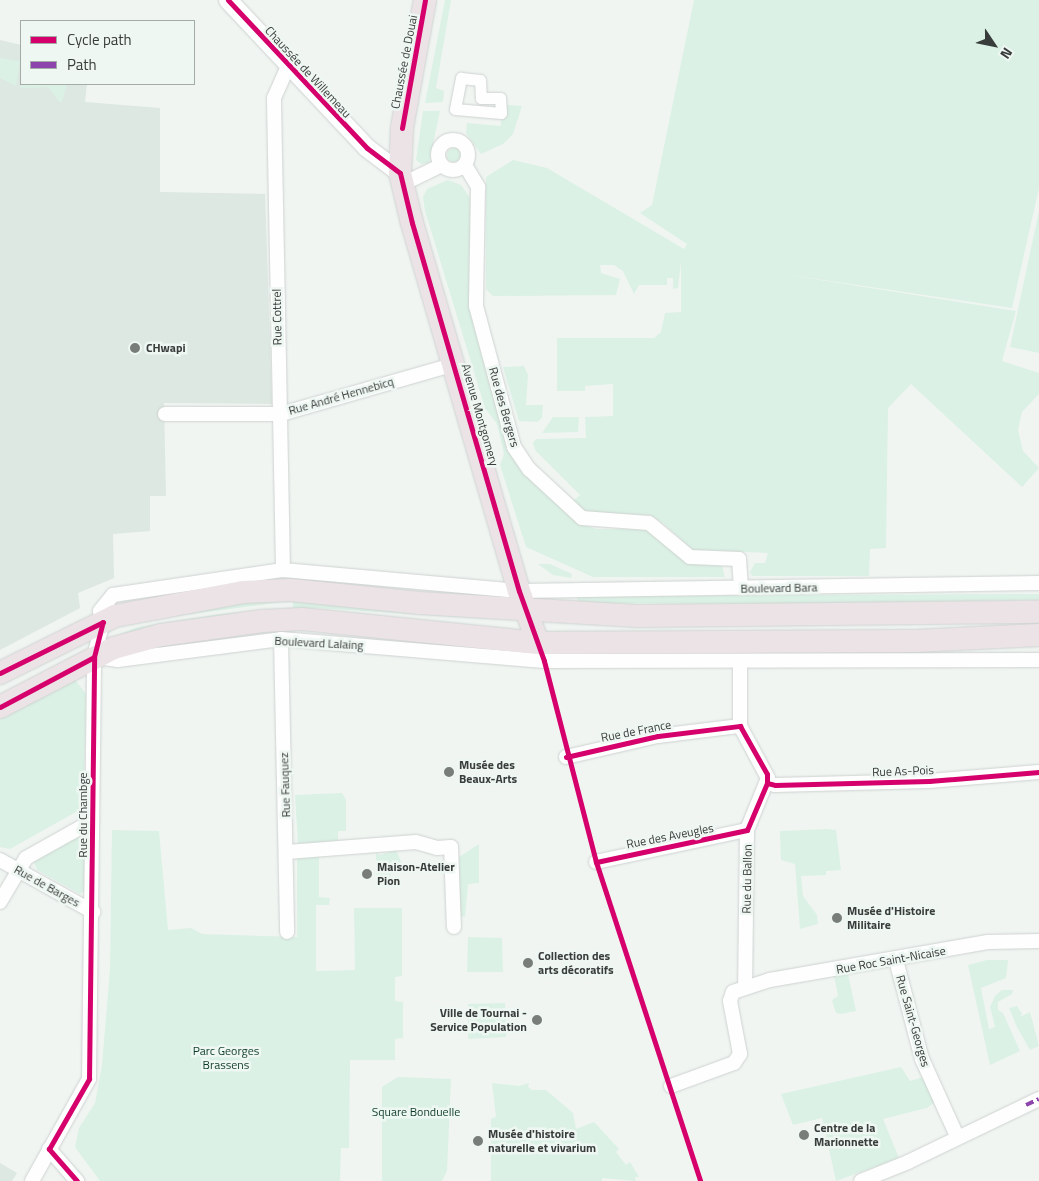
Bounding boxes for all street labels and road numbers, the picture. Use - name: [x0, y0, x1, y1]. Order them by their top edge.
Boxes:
- street label: Chaussée de Douai: [388, 14, 420, 110]
- street label: Chaussée de Willemeau: [262, 23, 354, 121]
- street label: Rue Cottrel: [269, 289, 285, 345]
- street label: Avenue Montgomery: [459, 362, 501, 468]
- street label: Rue des Bergers: [486, 365, 522, 449]
- street label: Rue André Hennebicq: [287, 374, 395, 418]
- street label: Boulevard Bara: [740, 580, 818, 596]
- street label: Boulevard Lalaing: [274, 633, 364, 653]
- street label: Rue de France: [600, 717, 672, 745]
- street label: Rue Fauquez: [277, 752, 293, 818]
- street label: Rue As-Pois: [872, 763, 934, 779]
- street label: Rue du Chambge: [76, 772, 90, 858]
- street label: Rue des Aveugles: [625, 820, 715, 852]
- street label: Rue du Ballon: [739, 844, 755, 914]
- street label: Rue de Barges: [12, 862, 82, 910]
- street label: Rue Roc Saint-Nicaise: [835, 943, 947, 977]
- street label: Rue Saint-Georges: [893, 973, 933, 1069]

